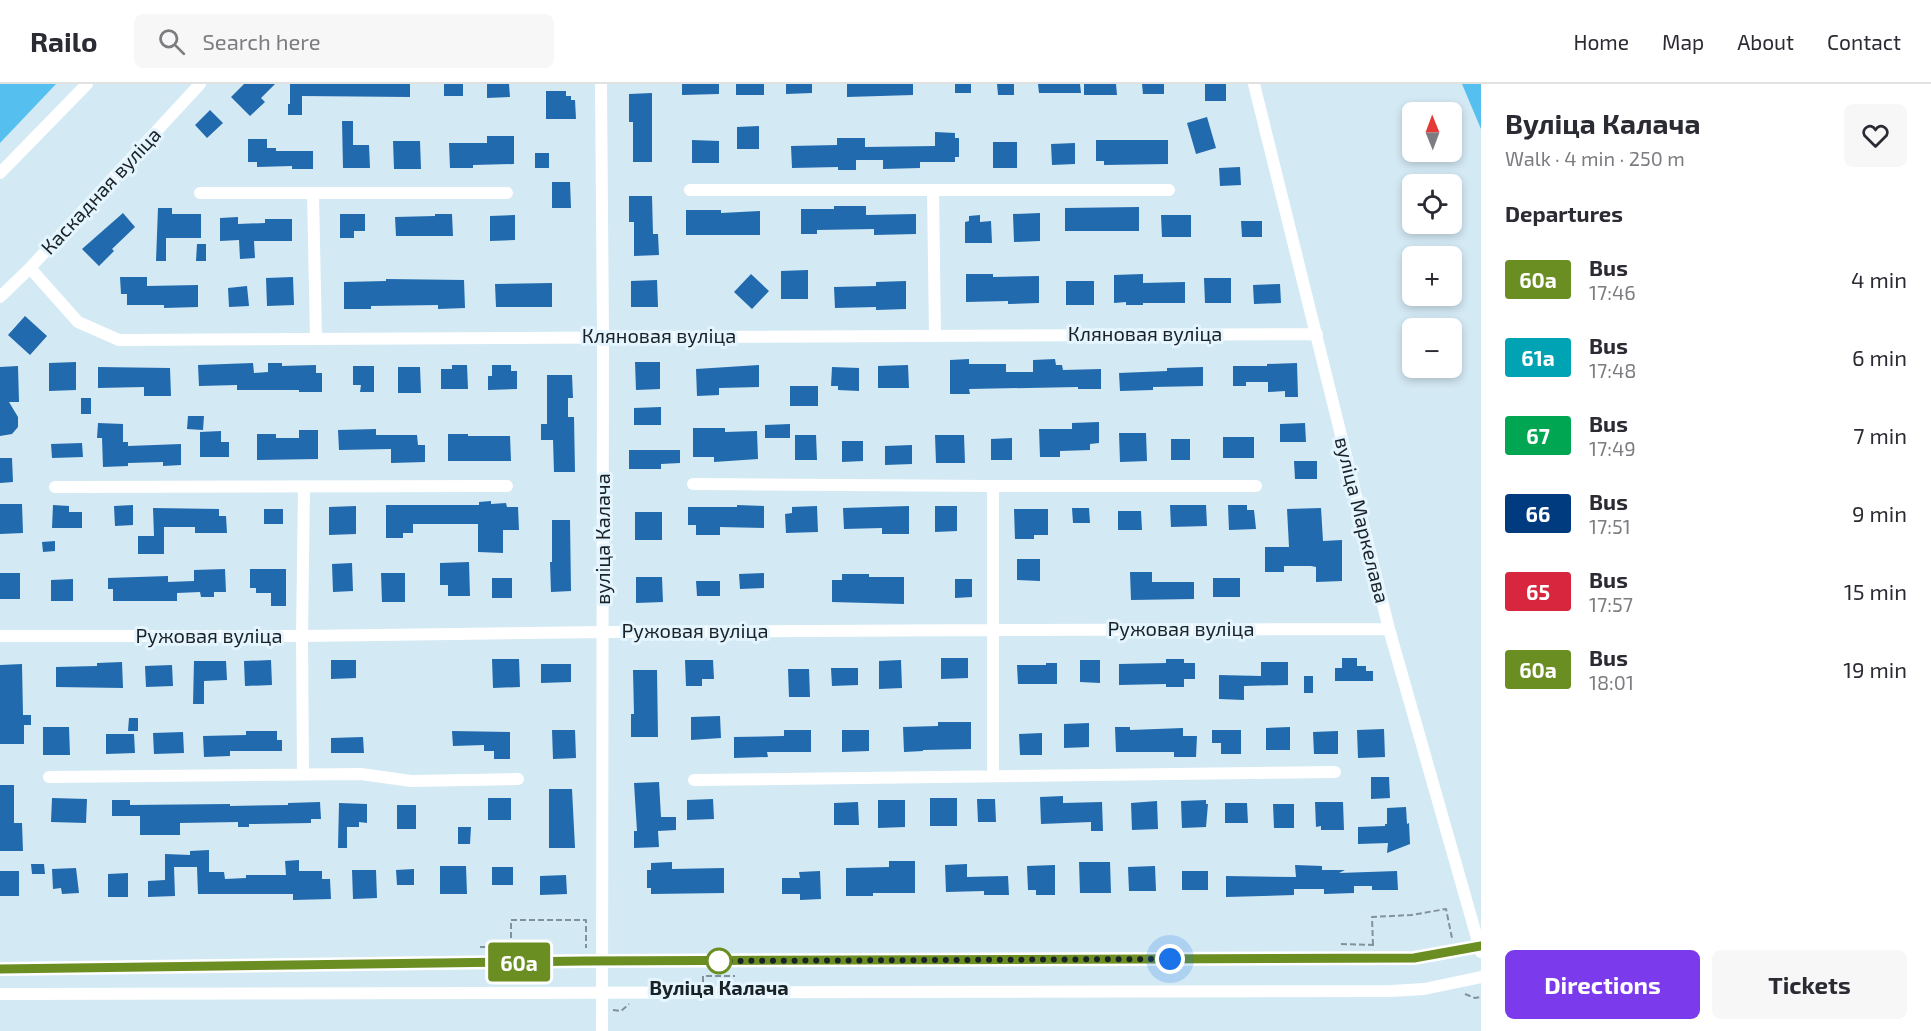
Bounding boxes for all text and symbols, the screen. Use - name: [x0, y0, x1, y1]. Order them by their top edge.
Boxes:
- search box: [134, 14, 554, 68]
- text: Railo: [30, 24, 98, 58]
- icon: search: [155, 25, 188, 58]
- text: Search here: [203, 28, 321, 54]
- text: Home: [1573, 29, 1629, 54]
- text: Map: [1662, 29, 1704, 54]
- text: About: [1737, 29, 1794, 54]
- text: Contact: [1827, 29, 1901, 54]
- north arrow: [1402, 102, 1462, 162]
- map controls: [1402, 102, 1462, 378]
- button: heart: [1844, 104, 1907, 167]
- text: Вуліца Калача: [1505, 106, 1701, 140]
- street label: Каскадная вуліца: [35, 122, 166, 259]
- text: Walk · 4 min · 250 m: [1505, 146, 1685, 170]
- button: locate: [1402, 174, 1462, 234]
- text: Departures: [1505, 200, 1623, 226]
- button: +: [1402, 246, 1462, 306]
- text: Bus: [1589, 254, 1628, 280]
- text: 4 min: [1851, 266, 1907, 292]
- text: 60а: [1519, 267, 1557, 292]
- text: 17:46: [1589, 280, 1636, 304]
- button: −: [1402, 318, 1462, 378]
- street label: Кляновая вуліца: [1068, 321, 1222, 346]
- street label: Кляновая вуліца: [582, 323, 736, 348]
- text: Bus: [1589, 332, 1628, 358]
- text: 6 min: [1852, 344, 1907, 370]
- text: 61а: [1521, 345, 1555, 370]
- text: 17:48: [1589, 358, 1636, 382]
- text: Bus: [1589, 410, 1628, 436]
- text: 7 min: [1853, 422, 1907, 448]
- text: 67: [1526, 423, 1550, 448]
- street label: вуліца Маркелава: [1330, 434, 1395, 606]
- text: 17:49: [1589, 436, 1636, 460]
- street label: вуліца Калача: [590, 473, 615, 605]
- text: Bus: [1589, 488, 1628, 514]
- text: 9 min: [1852, 500, 1907, 526]
- text: 66: [1526, 501, 1550, 526]
- text: 17:51: [1589, 514, 1631, 538]
- text: Bus: [1589, 566, 1628, 592]
- text: 15 min: [1844, 578, 1907, 604]
- text: 65: [1526, 579, 1550, 604]
- text: 17:57: [1589, 592, 1633, 616]
- street label: Ружовая вуліца: [1107, 616, 1255, 641]
- street label: Ружовая вуліца: [621, 618, 769, 643]
- street label: Ружовая вуліца: [135, 623, 283, 648]
- text: Bus: [1589, 644, 1628, 670]
- text: 19 min: [1843, 656, 1907, 682]
- text: 60а: [1519, 657, 1557, 682]
- text: 18:01: [1589, 670, 1634, 694]
- line badge: 60а: [484, 942, 554, 982]
- your location: [1155, 944, 1185, 974]
- marker: Вуліца Калача: [706, 948, 732, 974]
- text: 60а: [500, 950, 538, 975]
- button: Directions: [1505, 950, 1700, 1019]
- button: Tickets: [1712, 950, 1907, 1019]
- place label: Вуліца Калача: [649, 975, 789, 999]

